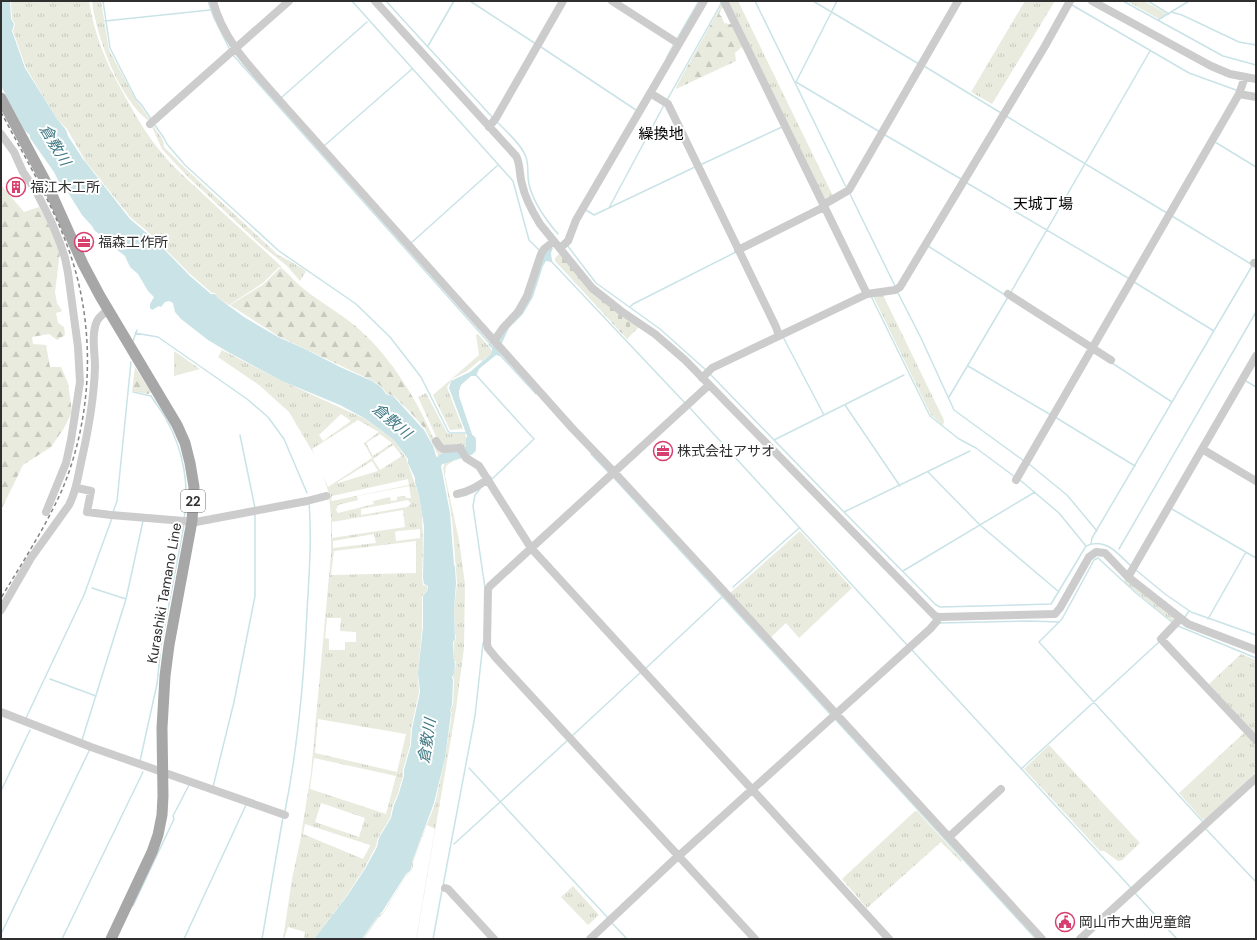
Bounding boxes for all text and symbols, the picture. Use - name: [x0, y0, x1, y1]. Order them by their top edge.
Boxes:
- water label: 倉敷川: [35, 121, 76, 171]
- district label: 繰換地: [638, 124, 684, 144]
- building icon: 福江木工所: [5, 176, 27, 198]
- place label: 福江木工所: [30, 178, 100, 196]
- district label: 天城丁場: [1013, 194, 1073, 214]
- office icon: 福森工作所: [73, 231, 95, 253]
- place label: 福森工作所: [98, 233, 168, 251]
- water label: 倉敷川: [368, 399, 417, 444]
- office icon: 株式会社アサオ: [652, 440, 674, 462]
- place label: 株式会社アサオ: [677, 442, 775, 460]
- road number: 22: [181, 490, 205, 512]
- street label: Kurashiki Tamano Line: [143, 521, 185, 665]
- water label: 倉敷川: [414, 715, 441, 765]
- public building icon: 岡山市大曲児童館: [1054, 911, 1076, 933]
- place label: 岡山市大曲児童館: [1079, 913, 1191, 931]

